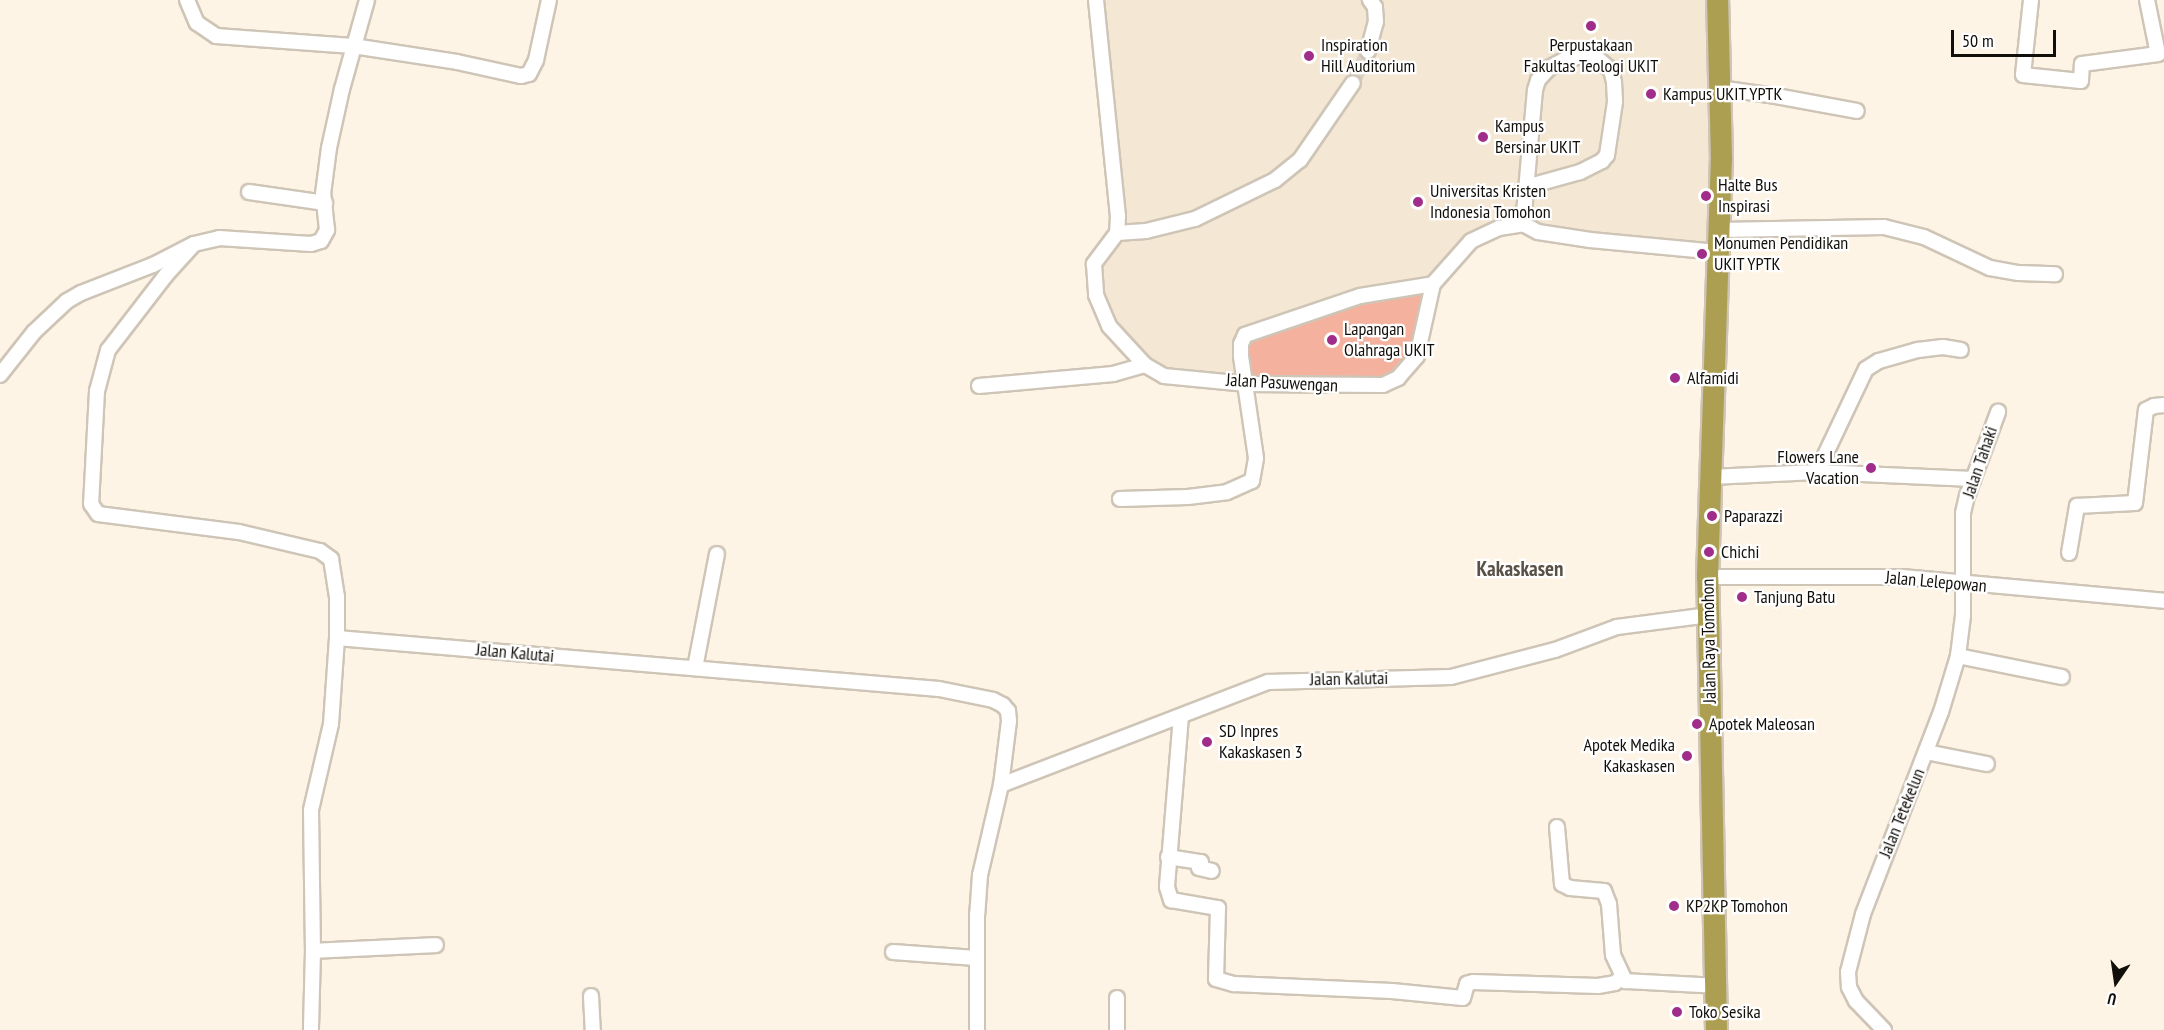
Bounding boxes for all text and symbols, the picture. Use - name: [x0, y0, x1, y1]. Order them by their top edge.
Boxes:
- scale bar: [1954, 18, 2059, 56]
- marker: Perpustakaan Fakultas Teologi UKIT: [1584, 19, 1598, 33]
- text: 50 m: [1962, 29, 1994, 52]
- place label: Inspiration Hill Auditorium: [1321, 35, 1416, 78]
- place label: Perpustakaan Fakultas Teologi UKIT: [1524, 35, 1658, 78]
- marker: Inspiration Hill Auditorium: [1302, 49, 1316, 63]
- place label: Kampus UKIT YPTK: [1663, 83, 1783, 105]
- marker: Kampus UKIT YPTK: [1644, 87, 1658, 101]
- place label: Kampus Bersinar UKIT: [1495, 116, 1580, 158]
- marker: Kampus Bersinar UKIT: [1476, 130, 1490, 144]
- place label: Halte Bus Inspirasi: [1718, 175, 1777, 218]
- place label: Universitas Kristen Indonesia Tomohon: [1430, 181, 1551, 224]
- marker: Halte Bus Inspirasi: [1699, 189, 1713, 203]
- marker: Universitas Kristen Indonesia Tomohon: [1411, 195, 1425, 209]
- place label: Monumen Pendidikan UKIT YPTK: [1714, 233, 1848, 276]
- marker: Monumen Pendidikan UKIT YPTK: [1695, 247, 1709, 261]
- place label: Lapangan Olahraga UKIT: [1344, 319, 1435, 362]
- marker: Lapangan Olahraga UKIT: [1325, 333, 1339, 347]
- place label: Alfamidi: [1687, 367, 1739, 389]
- street label: Jalan Pasuwengan: [1225, 369, 1339, 397]
- marker: Alfamidi: [1668, 371, 1682, 385]
- street label: Jalan Tahaki: [1958, 423, 2002, 501]
- place label: Flowers Lane Vacation: [1777, 447, 1859, 490]
- marker: Flowers Lane Vacation: [1864, 461, 1878, 475]
- place label: Paparazzi: [1724, 505, 1783, 527]
- marker: Paparazzi: [1705, 509, 1719, 523]
- place label: Chichi: [1721, 541, 1759, 563]
- marker: Chichi: [1702, 545, 1716, 559]
- district label: Kakaskasen: [1476, 556, 1564, 582]
- street label: Jalan Lelepowan: [1884, 567, 1988, 597]
- street label: Jalan Raya Tomohon: [1697, 578, 1721, 704]
- place label: Tanjung Batu: [1754, 586, 1835, 608]
- marker: Tanjung Batu: [1735, 590, 1749, 604]
- street label: Jalan Kalutai: [475, 639, 555, 667]
- street label: Jalan Kalutai: [1310, 668, 1388, 690]
- place label: Apotek Maleosan: [1709, 713, 1815, 735]
- marker: Apotek Maleosan: [1690, 717, 1704, 731]
- place label: SD Inpres Kakaskasen 3: [1219, 721, 1302, 764]
- marker: SD Inpres Kakaskasen 3: [1200, 735, 1214, 749]
- place label: Apotek Medika Kakaskasen: [1583, 735, 1675, 777]
- marker: Apotek Medika Kakaskasen: [1680, 749, 1694, 763]
- street label: Jalan Tetekelun: [1874, 765, 1930, 861]
- place label: KP2KP Tomohon: [1686, 895, 1789, 917]
- marker: KP2KP Tomohon: [1667, 899, 1681, 913]
- north arrow: [2086, 952, 2146, 1012]
- text: U: [2106, 989, 2118, 1010]
- place label: Toko Sesika: [1689, 1001, 1761, 1023]
- marker: Toko Sesika: [1670, 1005, 1684, 1019]

